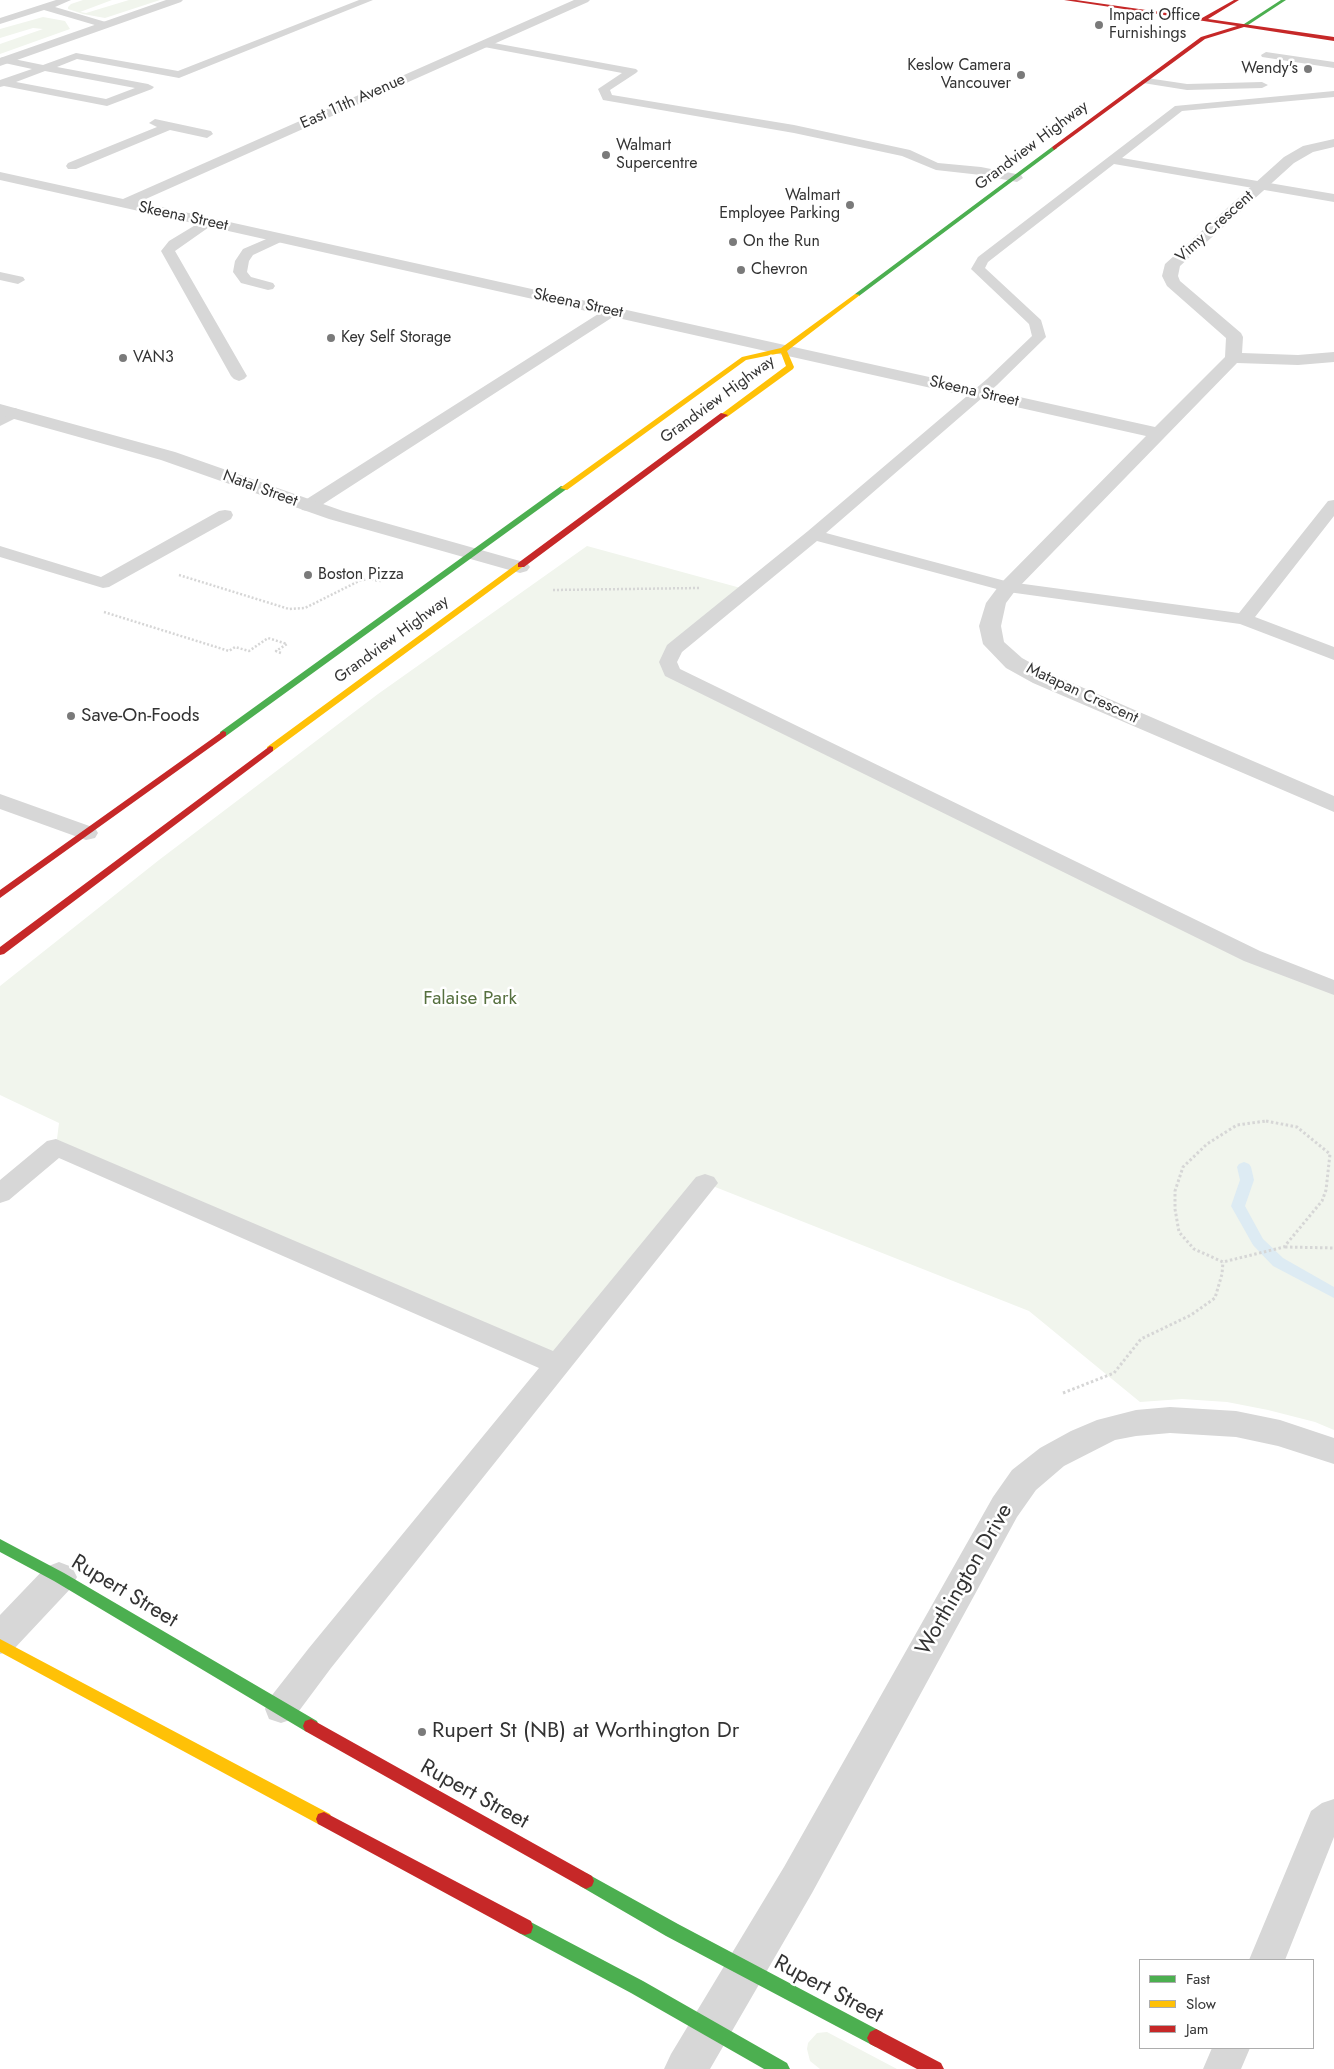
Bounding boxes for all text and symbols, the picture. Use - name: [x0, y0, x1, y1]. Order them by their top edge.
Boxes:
- place label: Impact Office Furnishings: [1109, 6, 1200, 44]
- marker: Impact Office Furnishings: [1093, 19, 1105, 31]
- place label: Keslow Camera Vancouver: [907, 56, 1011, 94]
- place label: Wendy's: [1241, 59, 1298, 79]
- marker: Wendy's: [1302, 63, 1314, 75]
- marker: Keslow Camera Vancouver: [1015, 69, 1027, 81]
- street label: East 11th Avenue: [298, 70, 408, 134]
- street label: Grandview Highway: [972, 97, 1092, 195]
- place label: Walmart Supercentre: [616, 136, 697, 174]
- marker: Walmart Supercentre: [600, 149, 612, 161]
- place label: Walmart Employee Parking: [719, 186, 840, 224]
- street label: Vimy Crescent: [1172, 187, 1258, 267]
- street label: Skeena Street: [136, 198, 230, 236]
- marker: Walmart Employee Parking: [844, 199, 856, 211]
- place label: On the Run: [743, 232, 820, 252]
- marker: On the Run: [727, 236, 739, 248]
- place label: Chevron: [751, 260, 808, 280]
- marker: Chevron: [735, 264, 747, 276]
- street label: Skeena Street: [531, 285, 625, 323]
- place label: Key Self Storage: [341, 328, 451, 348]
- marker: Key Self Storage: [325, 332, 337, 344]
- place label: VAN3: [133, 348, 174, 368]
- marker: VAN3: [117, 352, 129, 364]
- street label: Grandview Highway: [657, 352, 779, 448]
- street label: Skeena Street: [927, 372, 1021, 412]
- street label: Natal Street: [220, 467, 300, 511]
- place label: Boston Pizza: [318, 565, 404, 585]
- marker: Boston Pizza: [302, 569, 314, 581]
- street label: Grandview Highway: [331, 592, 453, 688]
- street label: Matapan Crescent: [1023, 660, 1141, 728]
- place label: Save-On-Foods: [81, 705, 199, 727]
- marker: Save-On-Foods: [65, 710, 77, 722]
- park label: Falaise Park: [423, 988, 517, 1010]
- street label: Worthington Drive: [911, 1500, 1019, 1660]
- street label: Rupert Street: [66, 1550, 182, 1634]
- place label: Rupert St (NB) at Worthington Dr: [432, 1719, 739, 1745]
- marker: Rupert St (NB) at Worthington Dr: [416, 1726, 428, 1738]
- street label: Rupert Street: [415, 1754, 533, 1836]
- street label: Rupert Street: [769, 1950, 887, 2030]
- legend: [1139, 1959, 1314, 2049]
- text: Fast: [1186, 1968, 1210, 1990]
- text: Slow: [1186, 1993, 1216, 2015]
- text: Jam: [1186, 2018, 1209, 2040]

